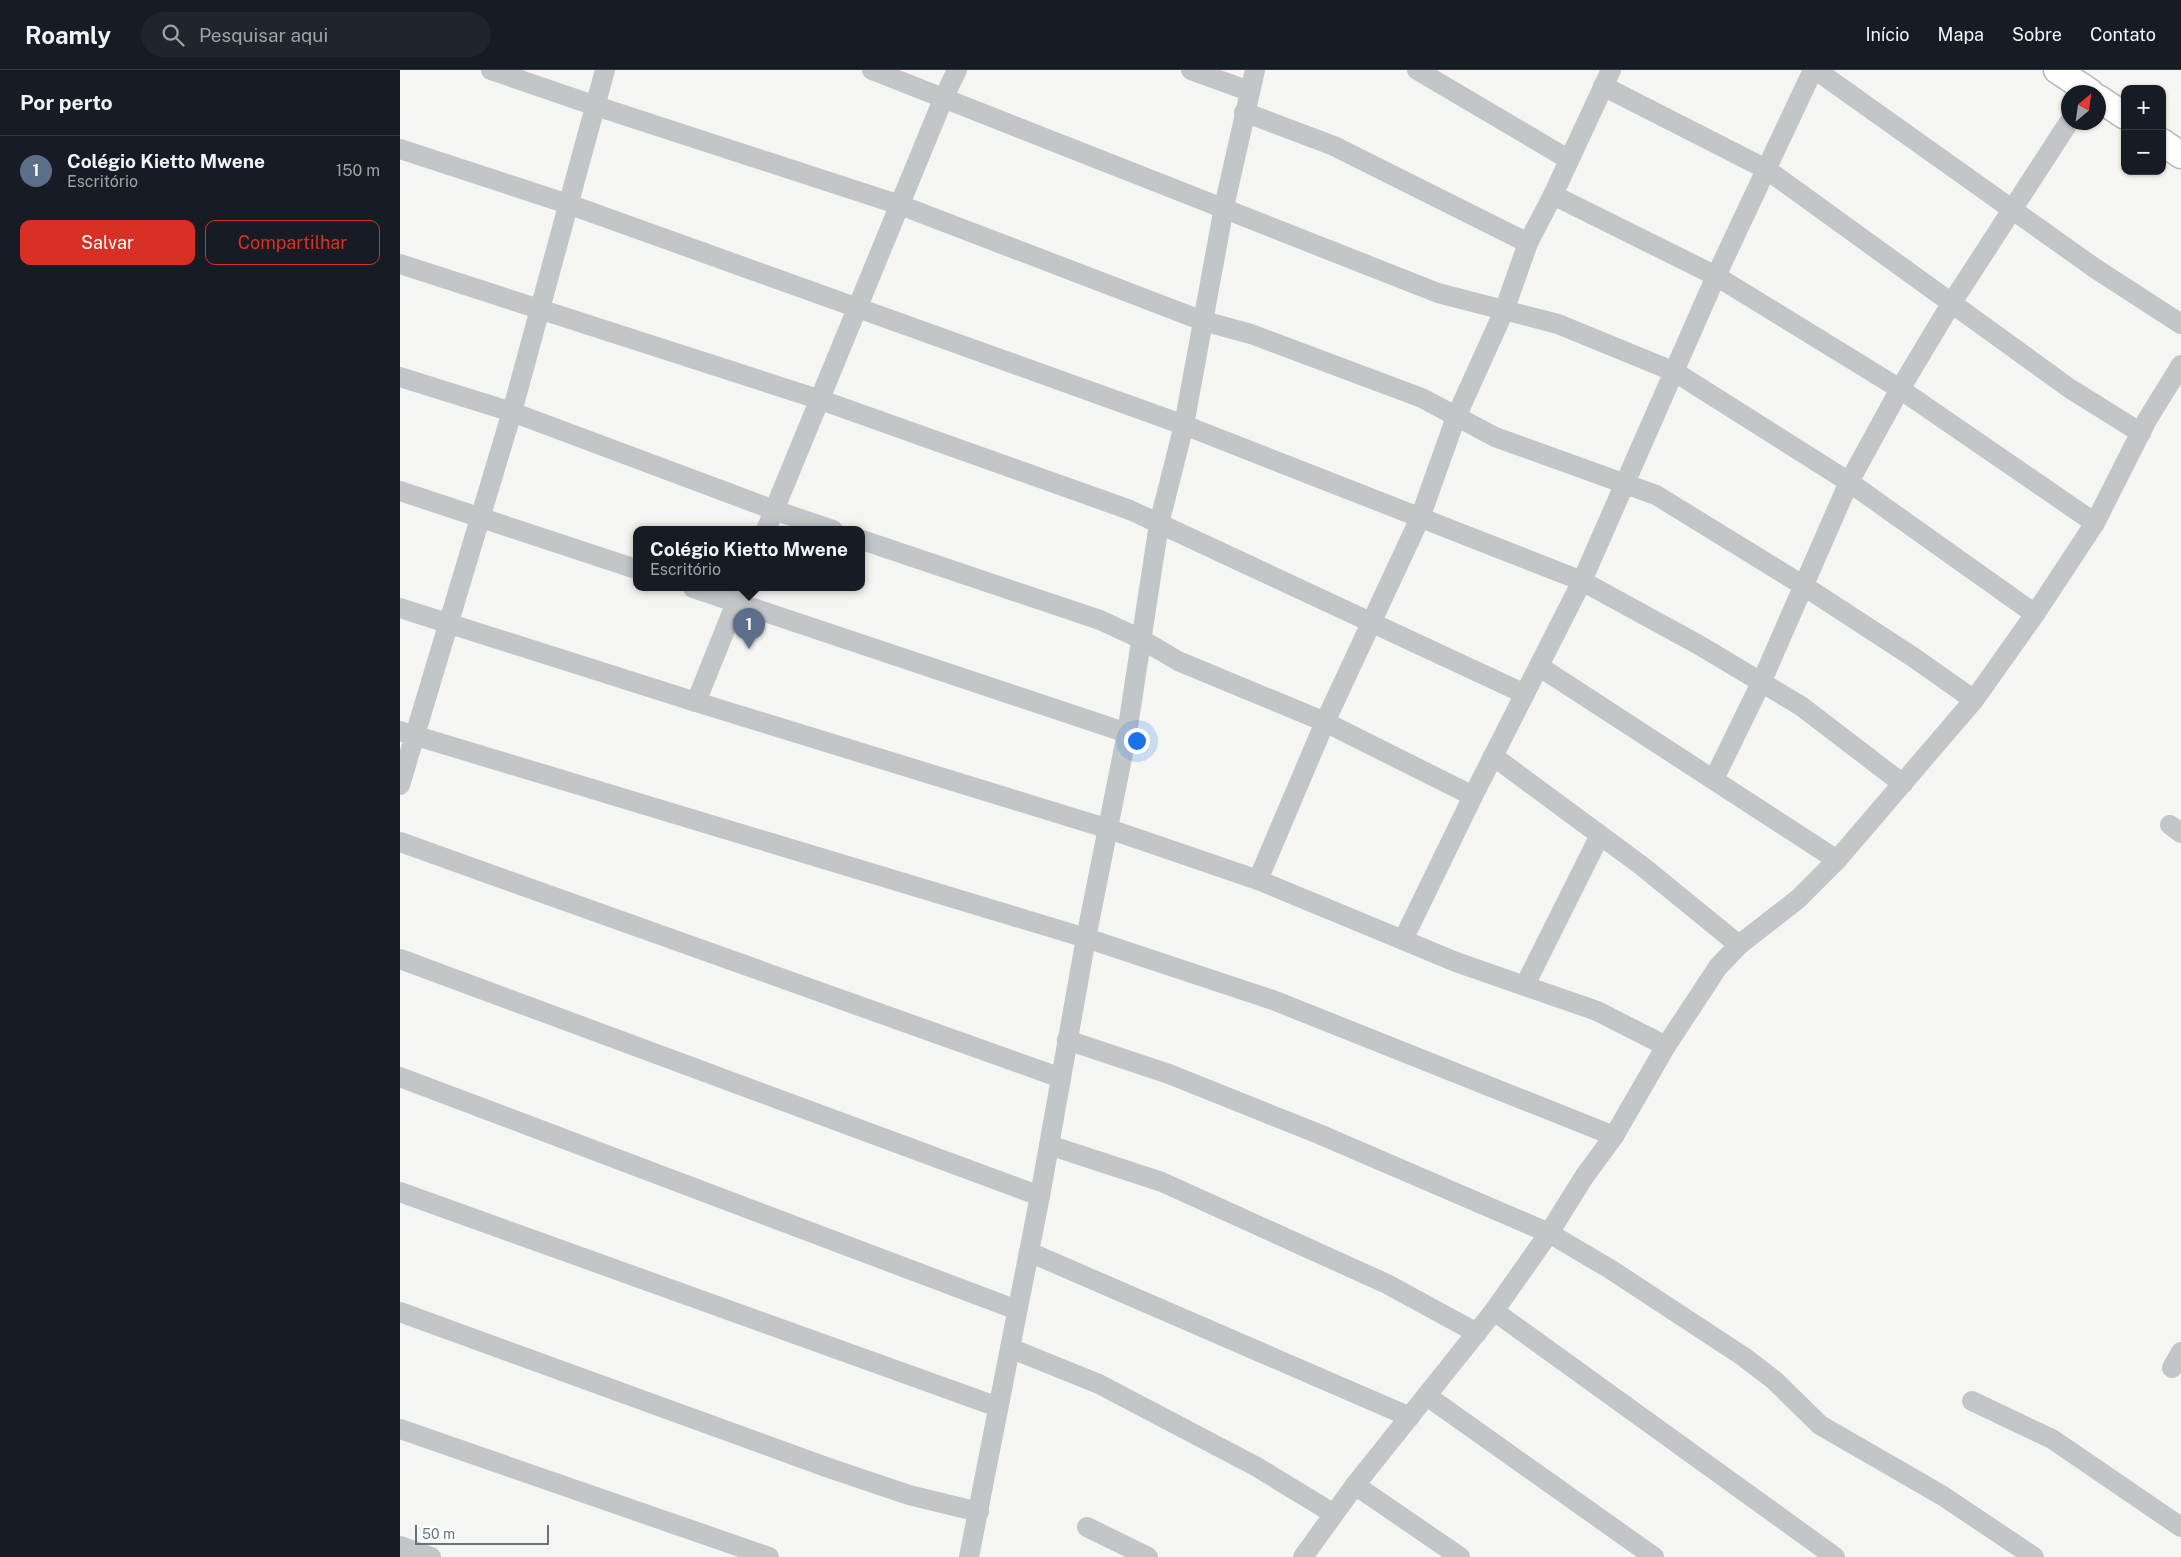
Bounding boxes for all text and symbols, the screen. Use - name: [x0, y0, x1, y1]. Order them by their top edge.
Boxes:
- search box: [141, 12, 491, 57]
- text: Roamly: [25, 21, 111, 49]
- icon: search: [159, 21, 187, 49]
- text: Pesquisar aqui: [199, 24, 328, 46]
- text: Início: [1865, 24, 1910, 45]
- text: Mapa: [1938, 24, 1984, 45]
- text: Sobre: [2012, 24, 2062, 45]
- text: Contato: [2090, 24, 2156, 45]
- north arrow: [2061, 85, 2106, 130]
- map controls: [2121, 85, 2166, 175]
- button: +: [2121, 85, 2166, 130]
- text: Por perto: [20, 90, 113, 115]
- button: −: [2121, 130, 2166, 175]
- text: Colégio Kietto Mwene: [67, 150, 265, 172]
- text: 1: [33, 161, 39, 180]
- text: 150 m: [336, 161, 380, 180]
- text: Escritório: [67, 172, 138, 191]
- button: Salvar: [20, 220, 195, 265]
- button: Compartilhar: [205, 220, 380, 265]
- popup: [633, 526, 865, 591]
- text: Colégio Kietto Mwene: [650, 538, 848, 560]
- text: Escritório: [650, 560, 721, 579]
- pin: 1: [733, 608, 765, 649]
- your location: [1124, 728, 1150, 754]
- scale bar: [415, 1522, 549, 1545]
- text: 50 m: [422, 1526, 455, 1542]

